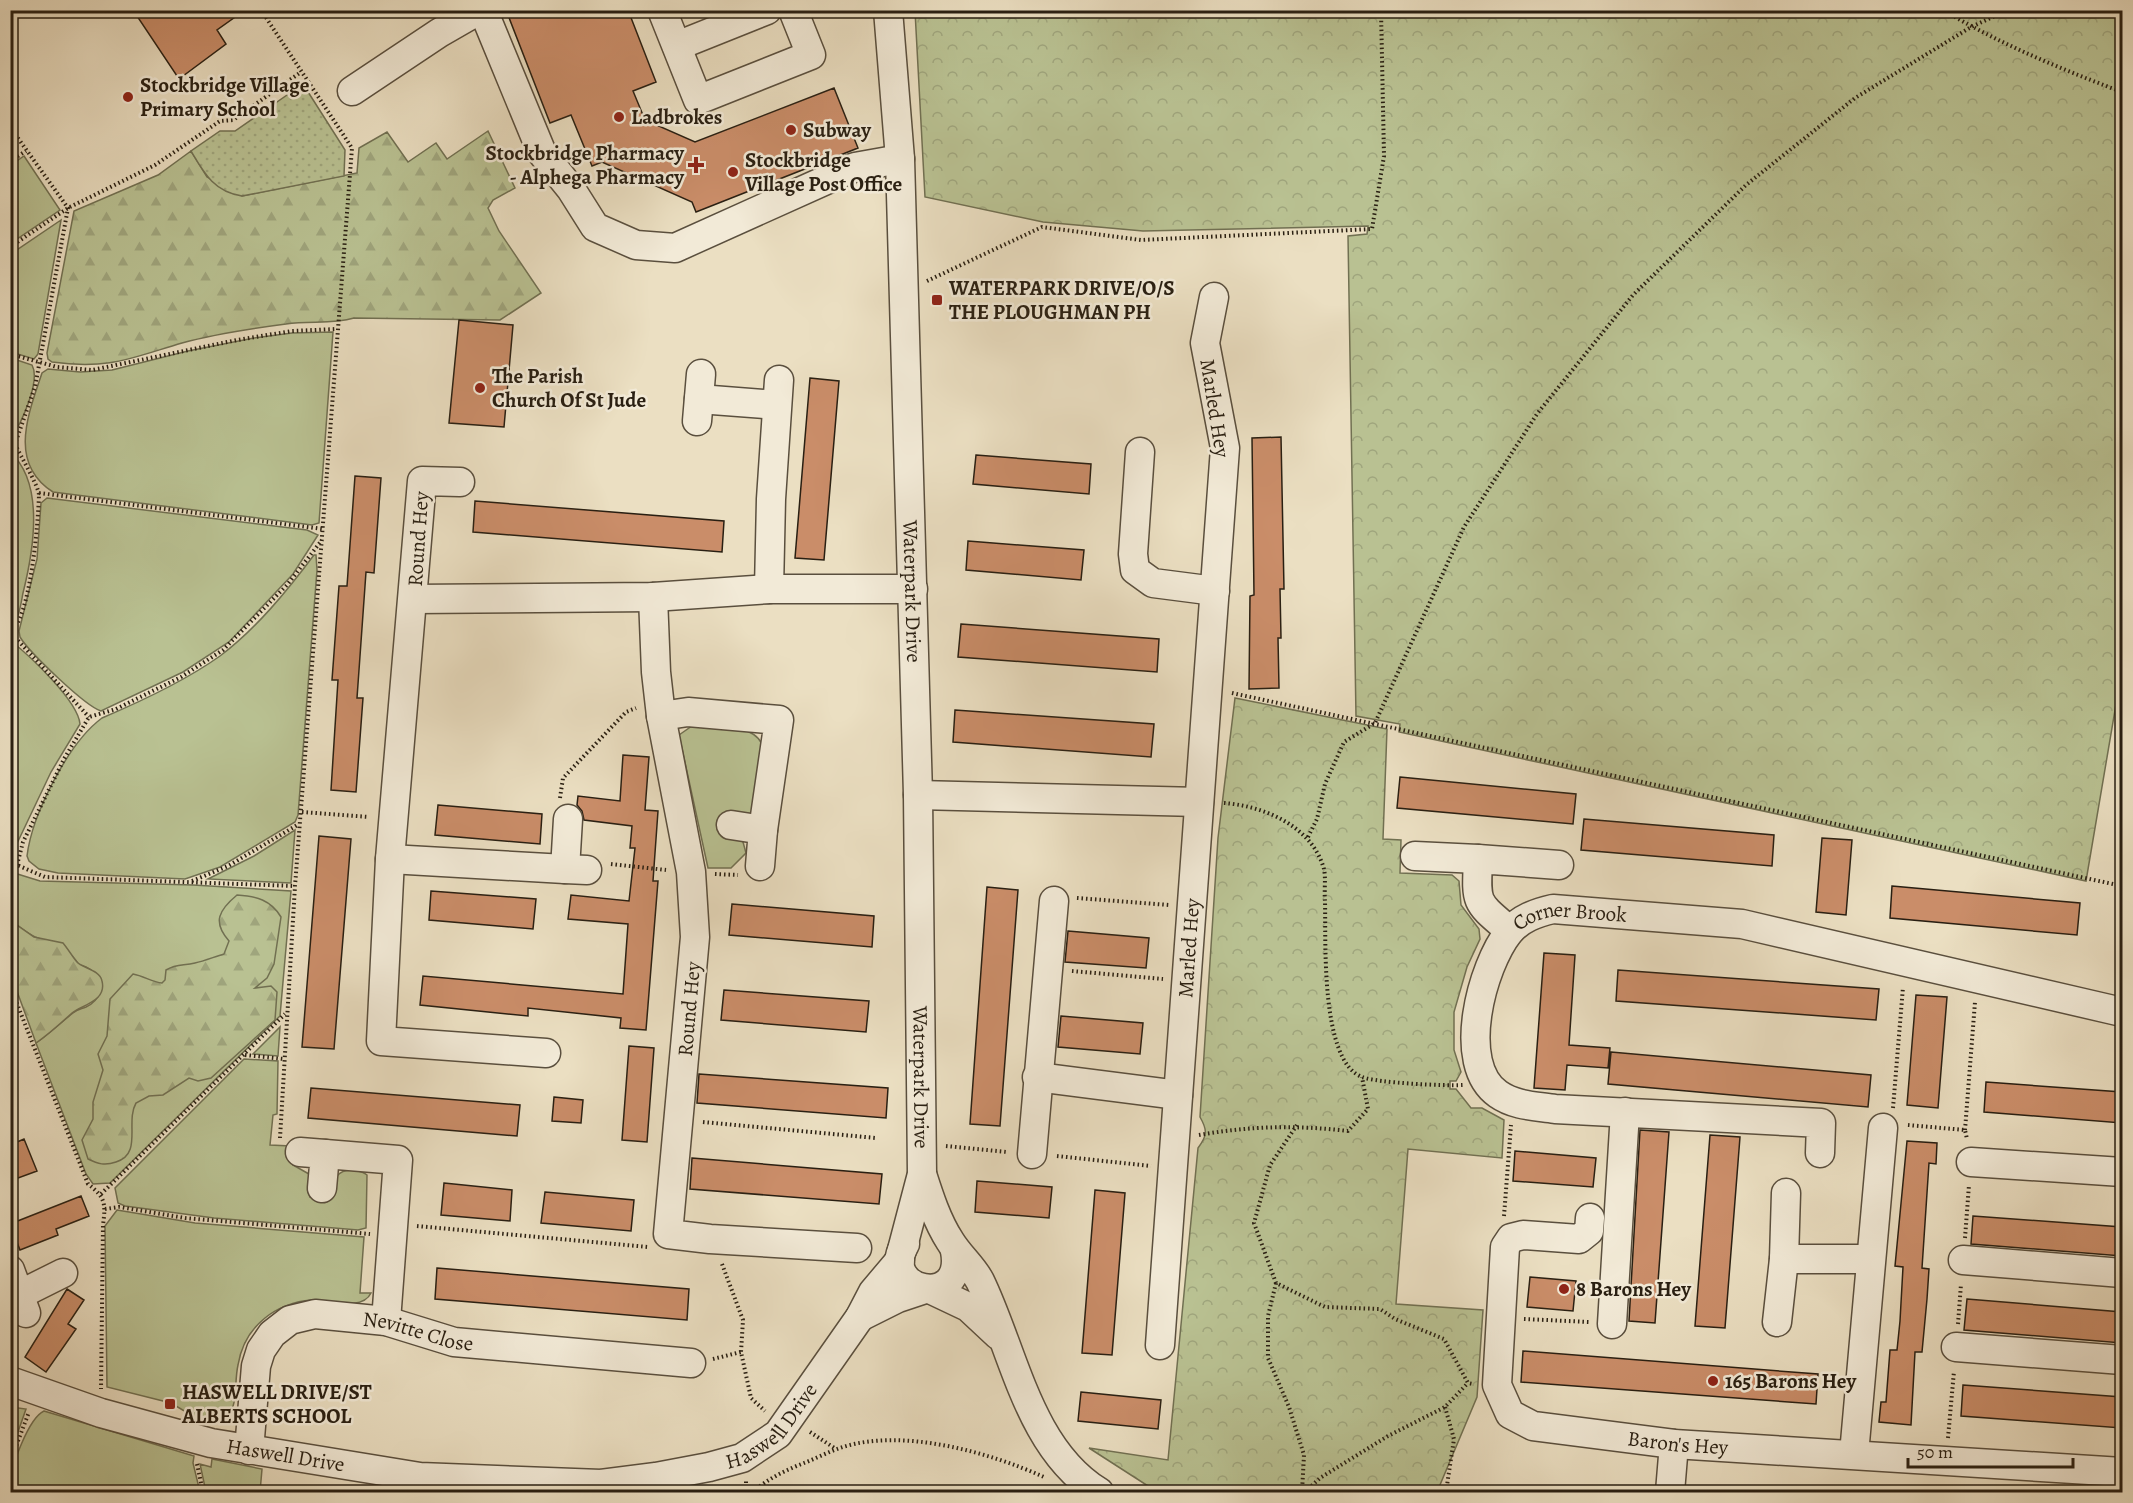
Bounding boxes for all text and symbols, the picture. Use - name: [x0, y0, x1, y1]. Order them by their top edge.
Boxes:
- place label: Stockbridge Village Primary School: [140, 71, 310, 123]
- marker: Stockbridge Village Primary School: [121, 90, 135, 104]
- place label: Ladbrokes: [631, 103, 722, 131]
- marker: Ladbrokes: [612, 110, 626, 124]
- place label: Subway: [803, 116, 872, 144]
- marker: Subway: [784, 123, 798, 137]
- place label: Stockbridge Pharmacy - Alphega Pharmacy: [485, 139, 685, 191]
- place label: Stockbridge Village Post Office: [744, 146, 903, 198]
- marker: Stockbridge Pharmacy - Alphega Pharmacy: [689, 158, 703, 172]
- marker: Stockbridge Village Post Office: [726, 165, 740, 179]
- place label: WATERPARK DRIVE/O/S THE PLOUGHMAN PH: [948, 274, 1174, 326]
- marker: WATERPARK DRIVE/O/S THE PLOUGHMAN PH: [930, 293, 944, 307]
- street label: Marled Hey: [1193, 357, 1237, 460]
- place label: The Parish Church Of St Jude: [492, 362, 647, 414]
- marker: The Parish Church Of St Jude: [473, 381, 487, 395]
- street label: Round Hey: [401, 490, 435, 587]
- street label: Waterpark Drive: [896, 519, 928, 663]
- street label: Corner Brook: [1507, 895, 1628, 937]
- street label: Marled Hey: [1171, 897, 1206, 999]
- street label: Round Hey: [671, 960, 707, 1058]
- street label: Waterpark Drive: [906, 1005, 936, 1149]
- place label: 8 Barons Hey: [1576, 1275, 1692, 1303]
- marker: 8 Barons Hey: [1557, 1282, 1571, 1296]
- street label: Nevitte Close: [362, 1305, 474, 1358]
- place label: 165 Barons Hey: [1725, 1367, 1858, 1395]
- marker: 165 Barons Hey: [1706, 1374, 1720, 1388]
- street label: Haswell Drive: [722, 1377, 824, 1476]
- place label: HASWELL DRIVE/ST ALBERTS SCHOOL: [181, 1378, 372, 1430]
- marker: HASWELL DRIVE/ST ALBERTS SCHOOL: [163, 1397, 177, 1411]
- street label: Baron's Hey: [1626, 1424, 1730, 1461]
- scale bar: [1908, 1431, 2073, 1469]
- street label: Haswell Drive: [224, 1432, 347, 1479]
- text: 50 m: [1917, 1440, 1953, 1464]

